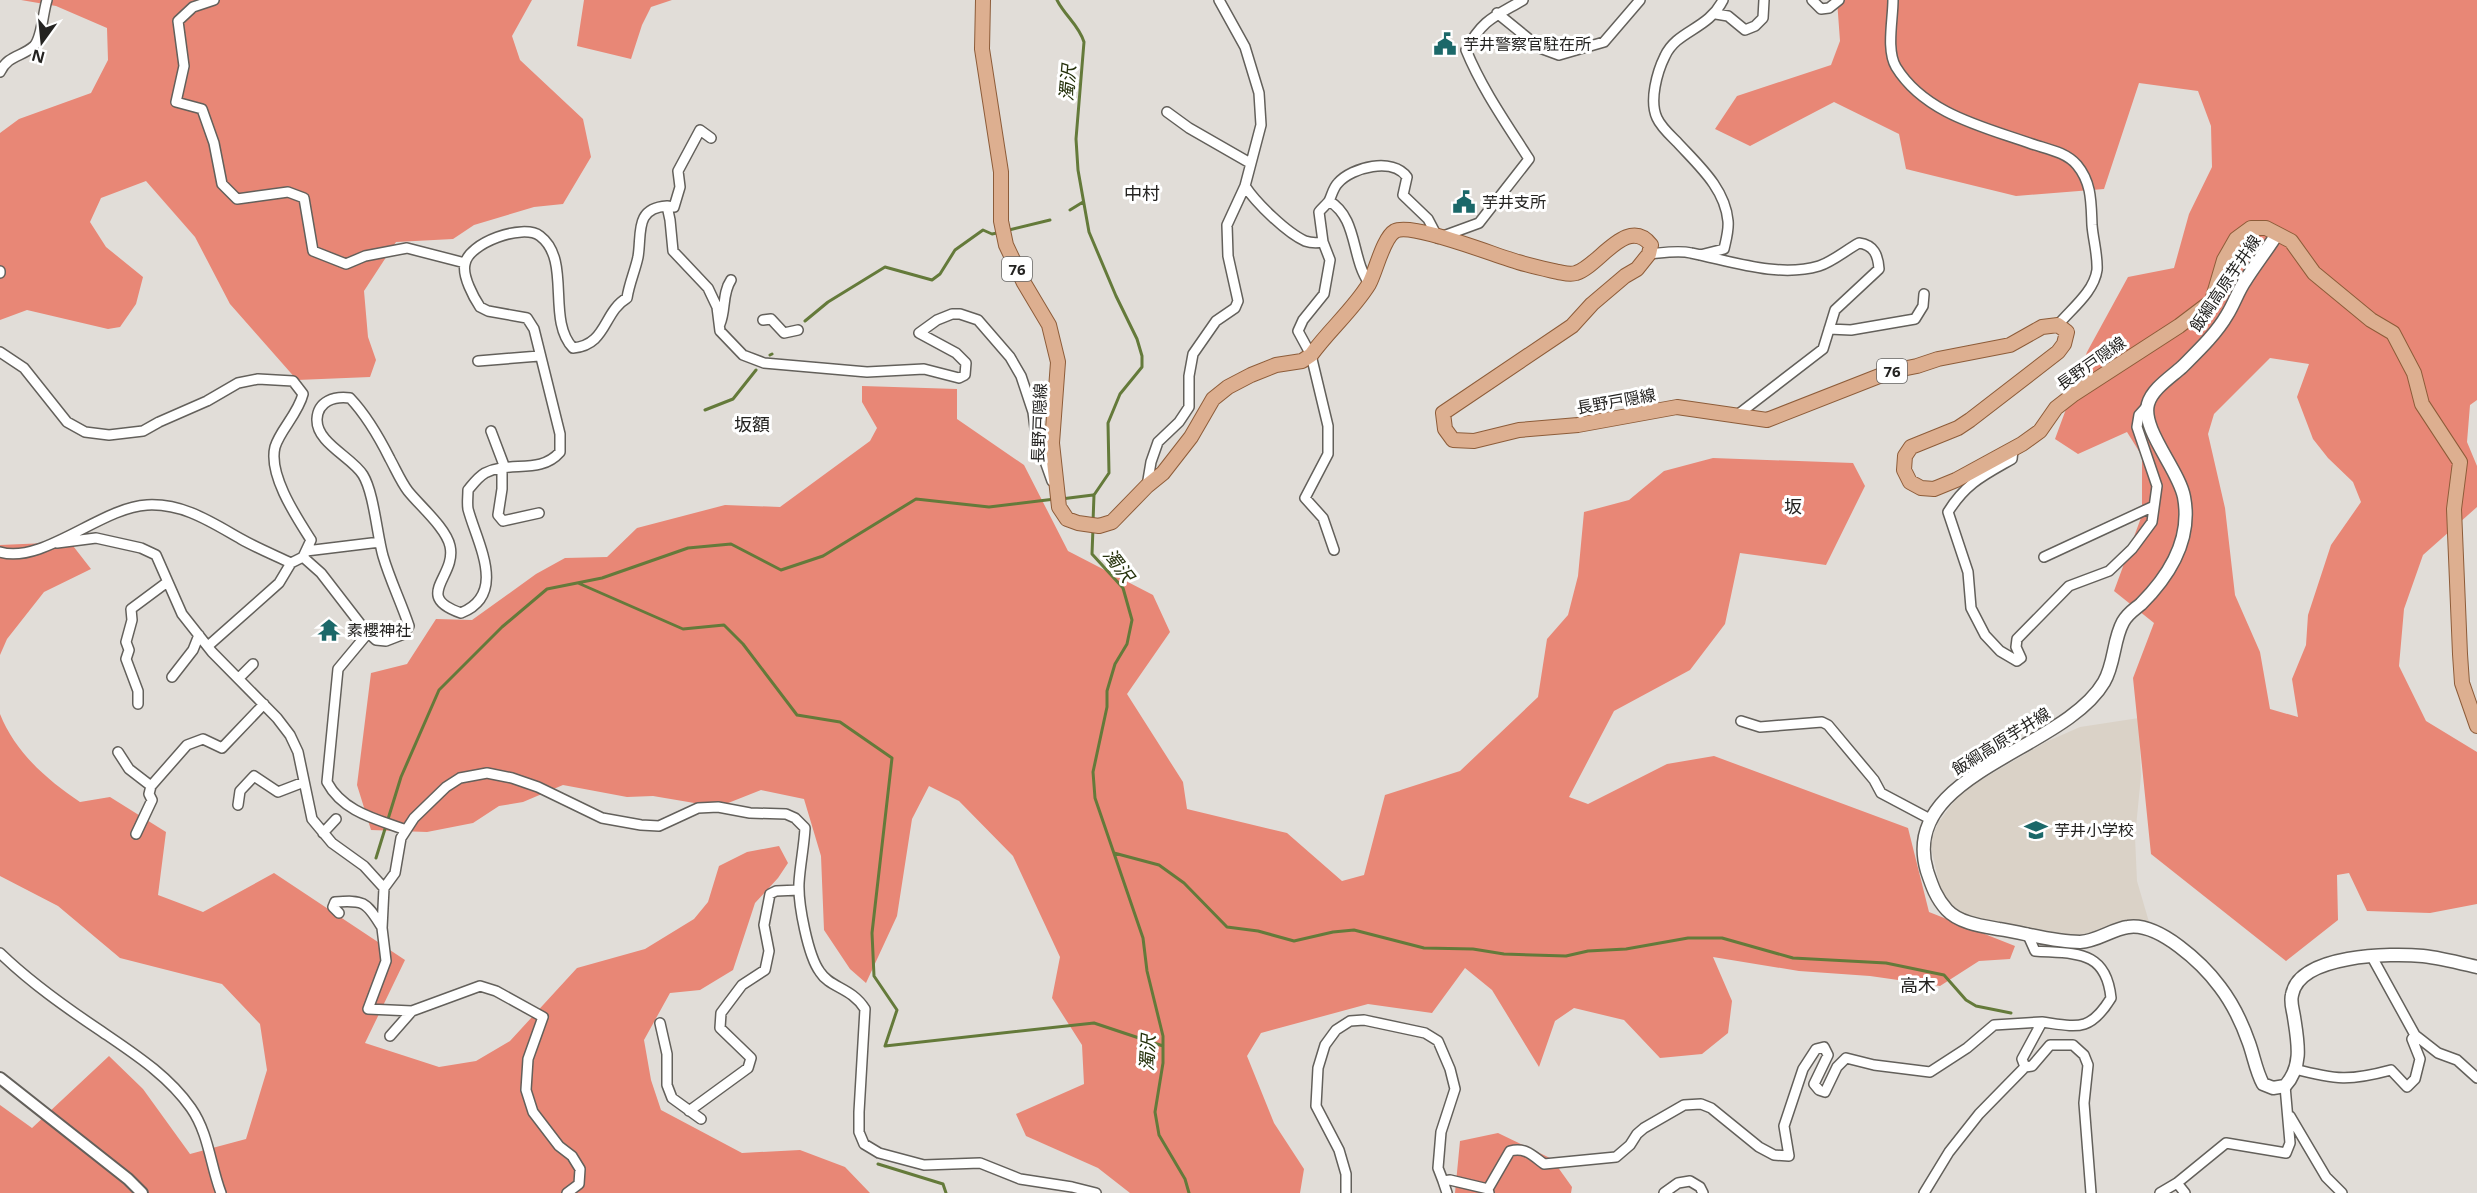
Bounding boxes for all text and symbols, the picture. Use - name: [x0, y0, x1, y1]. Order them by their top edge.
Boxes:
- north arrow: [12, 12, 72, 72]
- public building icon: 芋井警察官駐在所: [1432, 31, 1458, 57]
- place label: 芋井警察官駐在所: [1463, 33, 1591, 55]
- text: N: [29, 44, 47, 69]
- water label: 濁沢: [1053, 62, 1081, 102]
- district label: 中村: [1124, 181, 1160, 205]
- public building icon: 芋井支所: [1451, 189, 1477, 215]
- place label: 芋井支所: [1482, 191, 1546, 213]
- street label: 飯綱高原芋井線: [2185, 230, 2265, 336]
- road number: 76: [1002, 257, 1032, 281]
- street label: 長野戸隠線: [2052, 331, 2130, 395]
- road number: 76: [1877, 359, 1907, 383]
- street label: 長野戸隠線: [1027, 383, 1051, 463]
- street label: 長野戸隠線: [1575, 383, 1657, 419]
- district label: 坂額: [734, 412, 770, 436]
- district label: 坂: [1784, 494, 1802, 518]
- water label: 濁沢: [1099, 543, 1141, 588]
- temple icon: 素櫻神社: [316, 617, 342, 643]
- place label: 素櫻神社: [347, 619, 411, 641]
- street label: 飯綱高原芋井線: [1948, 702, 2054, 780]
- school or university icon: 芋井小学校: [2023, 817, 2049, 843]
- place label: 芋井小学校: [2054, 819, 2134, 841]
- district label: 高木: [1900, 973, 1936, 997]
- water label: 濁沢: [1134, 1032, 1160, 1072]

